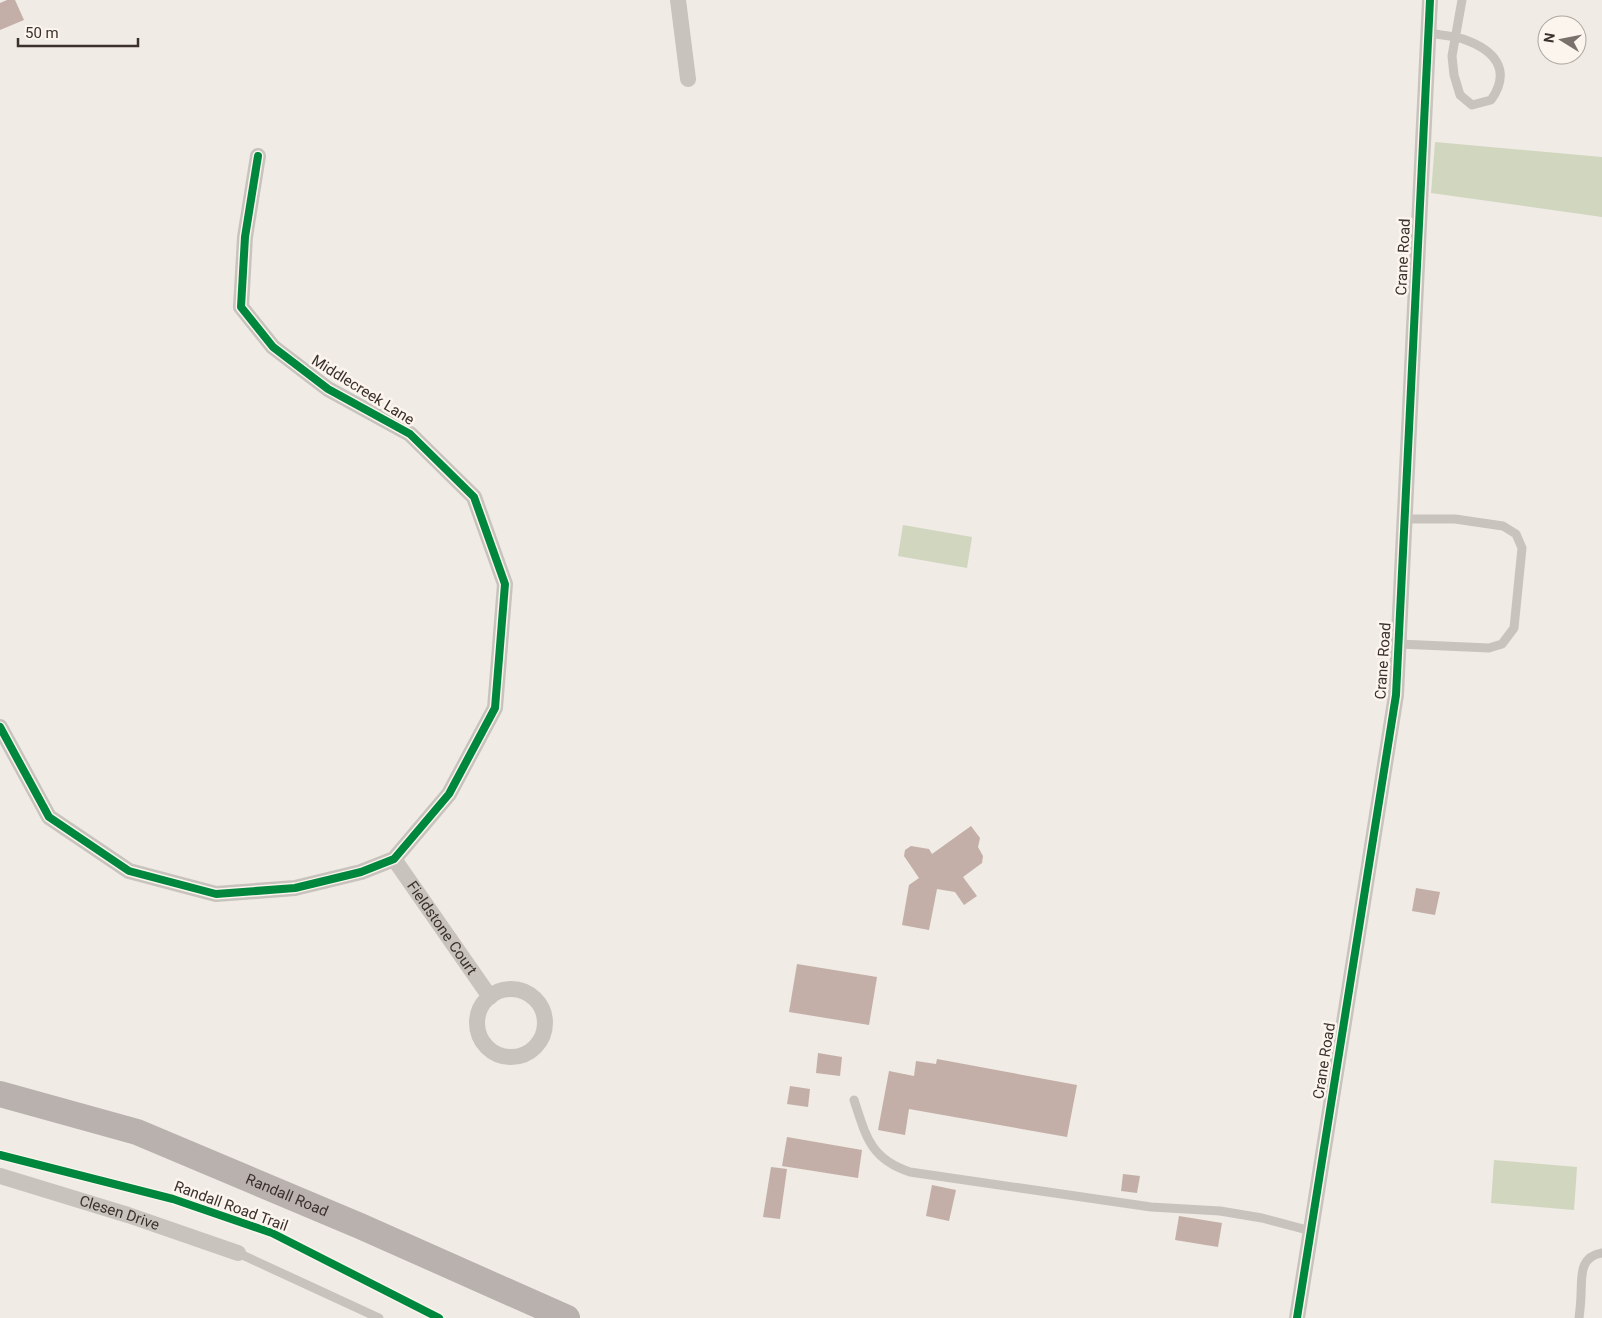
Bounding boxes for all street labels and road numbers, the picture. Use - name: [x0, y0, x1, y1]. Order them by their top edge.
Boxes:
- street label: Crane Road: [1392, 218, 1414, 296]
- street label: Middlecreek Lane: [308, 351, 418, 429]
- street label: Crane Road: [1371, 622, 1395, 700]
- street label: Fieldstone Court: [403, 878, 481, 978]
- street label: Crane Road: [1309, 1022, 1339, 1100]
- street label: Randall Road: [243, 1170, 331, 1221]
- street label: Randall Road Trail: [172, 1177, 290, 1235]
- street label: Clesen Drive: [77, 1192, 162, 1234]

